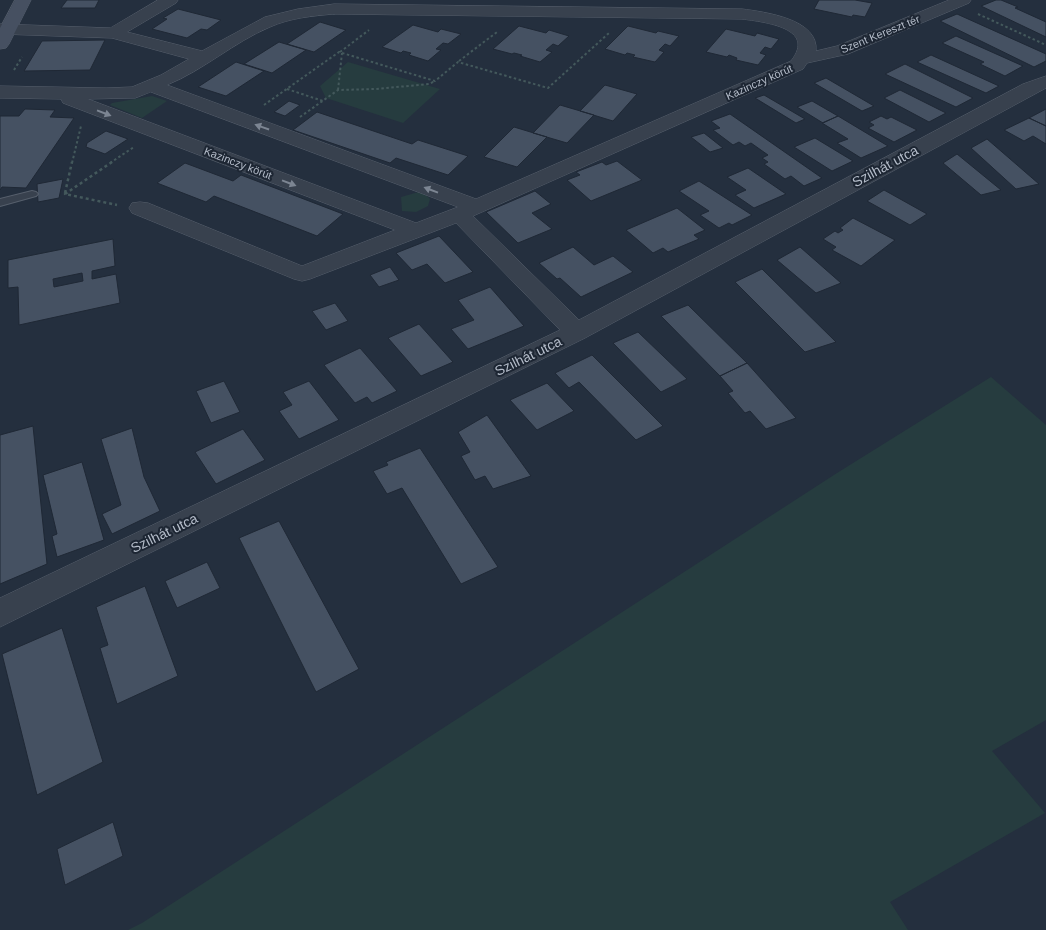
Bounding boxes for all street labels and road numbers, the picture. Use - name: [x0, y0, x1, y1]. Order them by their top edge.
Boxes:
- street label: Szent Kereszt tér: [839, 13, 922, 55]
- street label: Kazinczy körút: [724, 62, 794, 102]
- street label: Szilhát utca: [849, 142, 921, 190]
- street label: Kazinczy körút: [202, 145, 274, 181]
- street label: Szilhát utca: [492, 333, 564, 379]
- street label: Szilhát utca: [128, 510, 200, 556]

